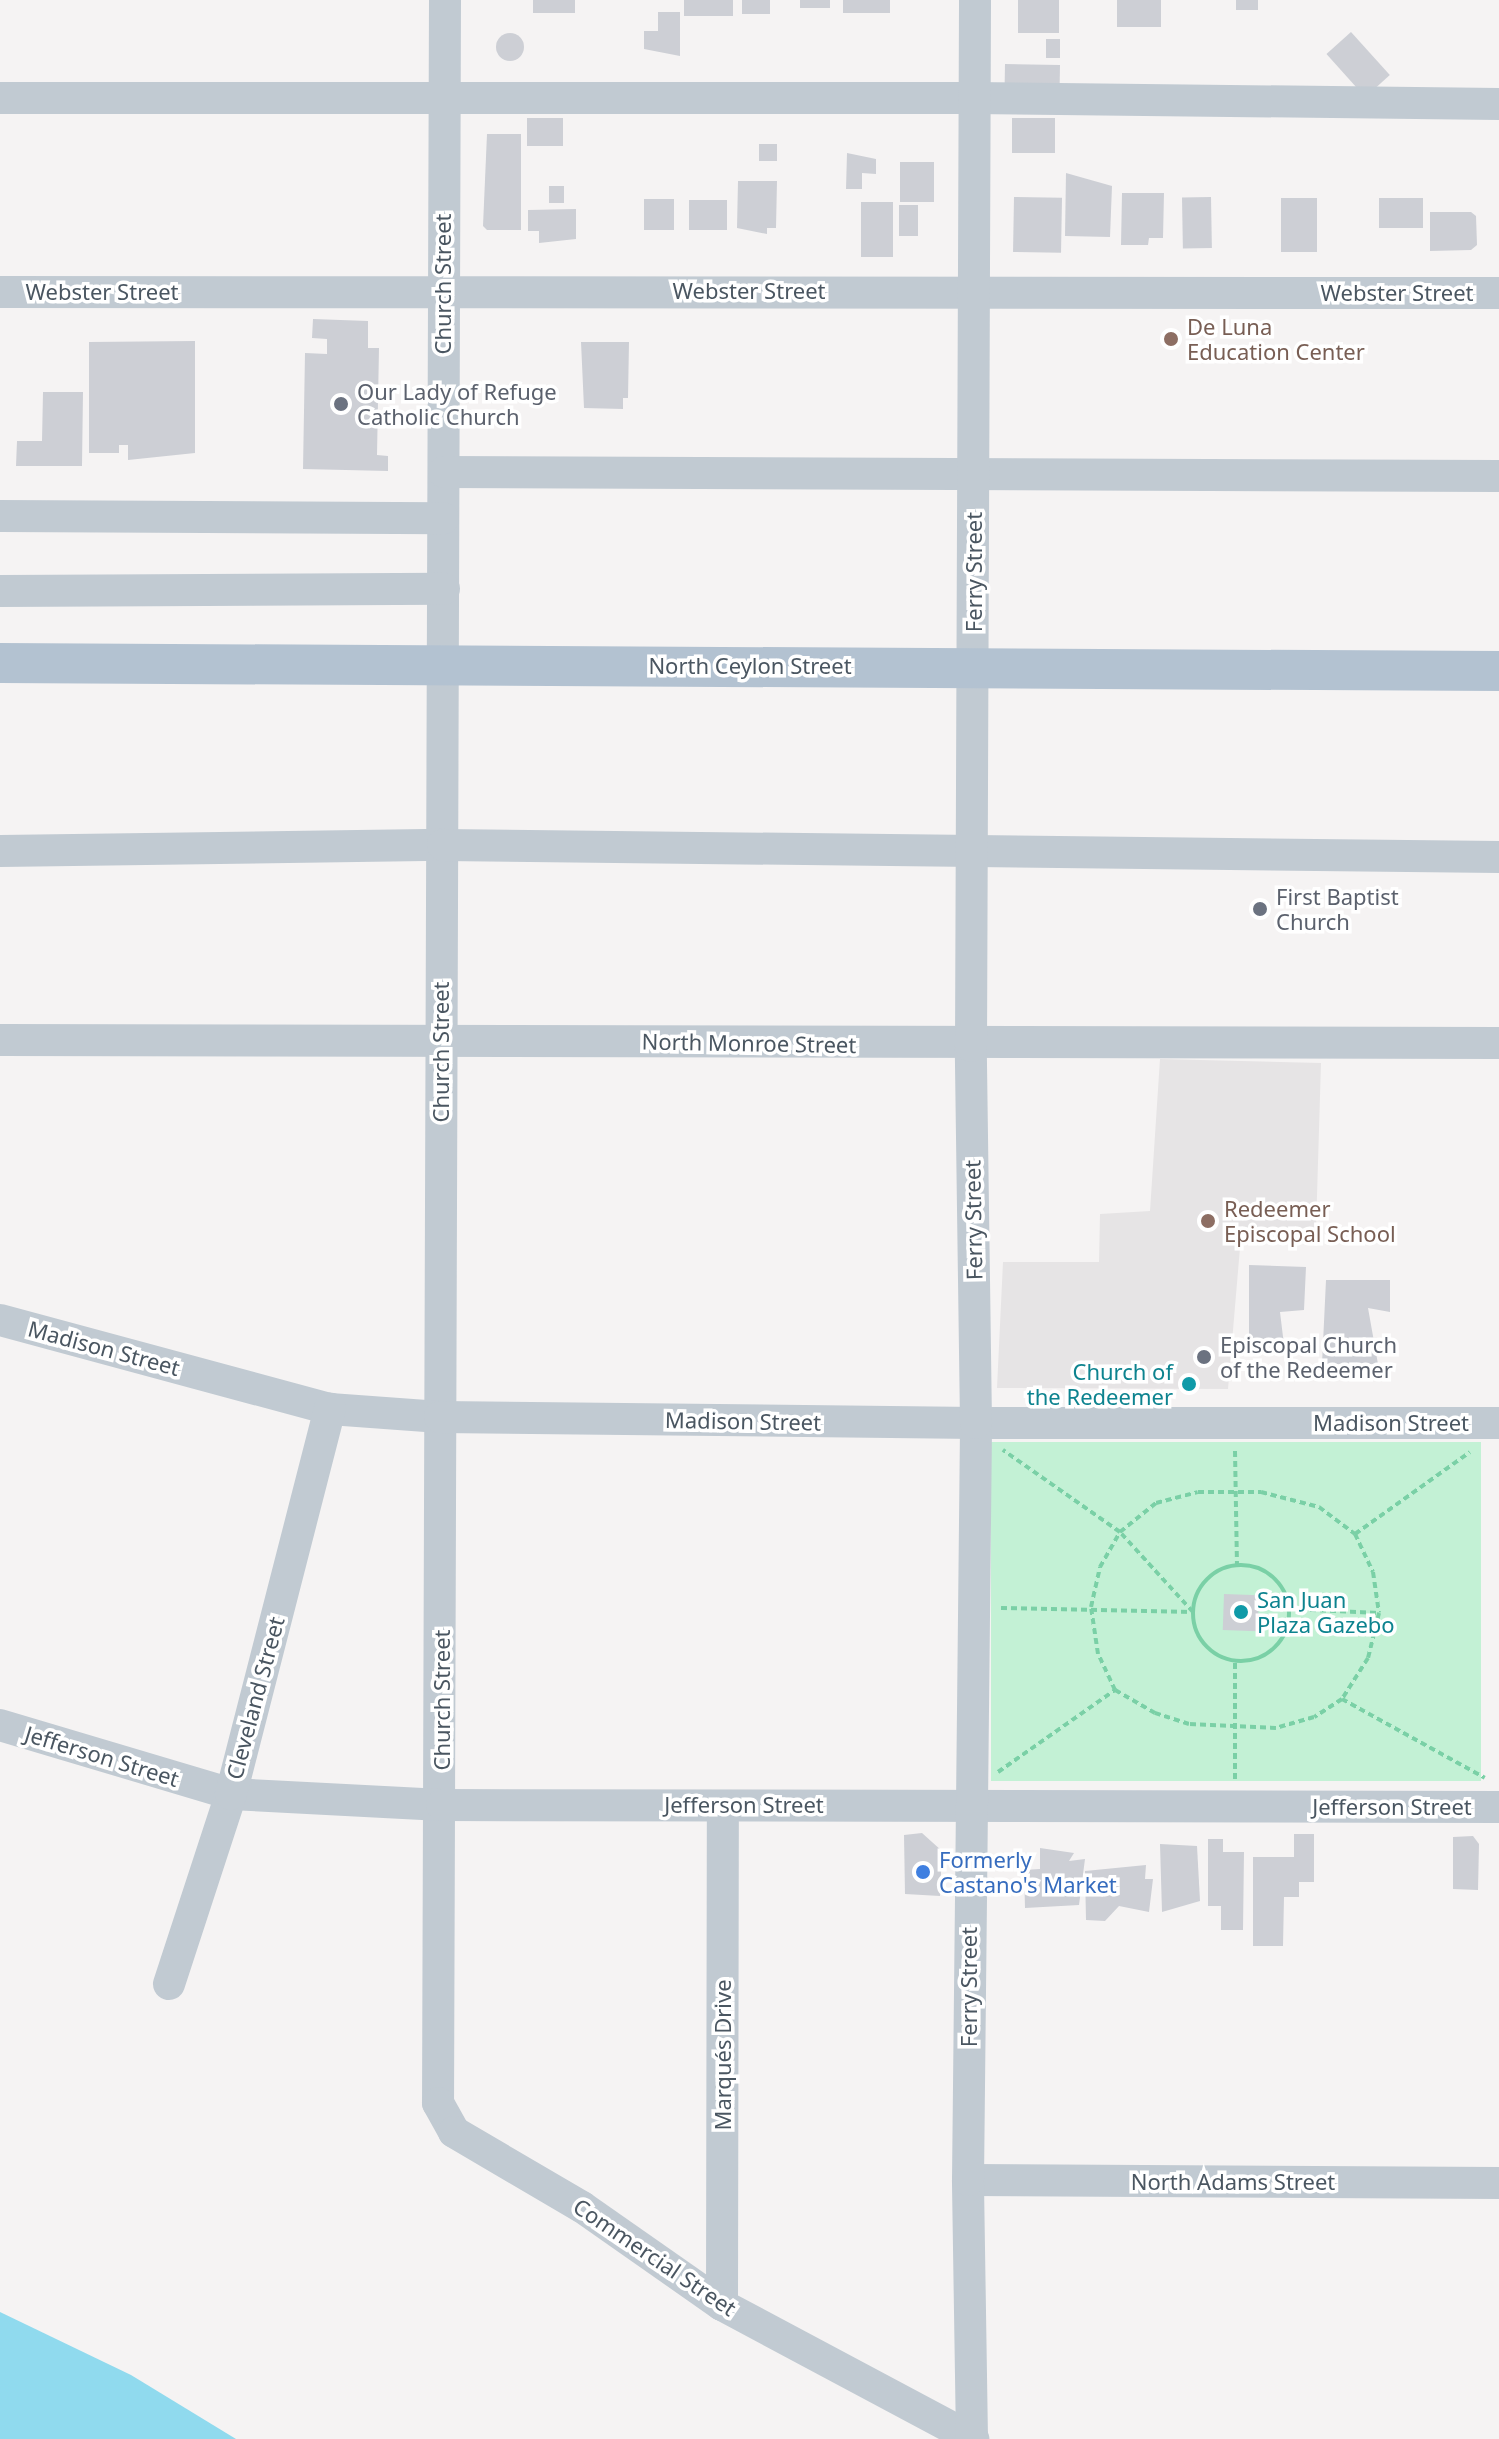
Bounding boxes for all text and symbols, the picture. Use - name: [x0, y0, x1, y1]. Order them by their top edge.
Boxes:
- street label: Church Street: [430, 213, 456, 355]
- street label: Webster Street: [672, 278, 826, 304]
- street label: Webster Street: [25, 279, 179, 305]
- street label: Webster Street: [1320, 280, 1474, 306]
- place label: De Luna Education Center: [1187, 313, 1365, 364]
- marker: De Luna Education Center: [1162, 330, 1180, 348]
- place label: Our Lady of Refuge Catholic Church: [357, 378, 557, 430]
- marker: Our Lady of Refuge Catholic Church: [332, 395, 350, 413]
- street label: Ferry Street: [961, 512, 987, 632]
- street label: North Ceylon Street: [648, 653, 852, 679]
- place label: First Baptist Church: [1276, 883, 1399, 934]
- marker: First Baptist Church: [1251, 900, 1269, 918]
- street label: Church Street: [428, 981, 454, 1123]
- street label: North Monroe Street: [641, 1028, 857, 1058]
- street label: Ferry Street: [959, 1160, 987, 1280]
- place label: Redeemer Episcopal School: [1224, 1195, 1396, 1246]
- marker: Redeemer Episcopal School: [1199, 1212, 1217, 1230]
- street label: Madison Street: [25, 1315, 183, 1381]
- place label: Episcopal Church of the Redeemer: [1220, 1331, 1397, 1382]
- marker: Episcopal Church of the Redeemer: [1195, 1348, 1213, 1366]
- place label: Church of the Redeemer: [1027, 1358, 1173, 1410]
- marker: Church of the Redeemer: [1180, 1375, 1198, 1393]
- street label: Madison Street: [665, 1406, 821, 1436]
- street label: Madison Street: [1313, 1410, 1469, 1436]
- place label: San Juan Plaza Gazebo: [1257, 1586, 1395, 1638]
- marker: San Juan Plaza Gazebo: [1232, 1603, 1250, 1621]
- street label: Cleveland Street: [221, 1614, 289, 1782]
- street label: Church Street: [429, 1629, 455, 1771]
- street label: Jefferson Street: [22, 1720, 182, 1792]
- street label: Jefferson Street: [664, 1792, 824, 1818]
- street label: Jefferson Street: [1312, 1794, 1472, 1820]
- place label: Formerly Castano's Market: [939, 1846, 1117, 1898]
- marker: Formerly Castano's Market: [914, 1863, 932, 1881]
- street label: Ferry Street: [956, 1927, 982, 2047]
- street label: Marqués Drive: [710, 1979, 736, 2131]
- street label: North Adams Street: [1131, 2169, 1335, 2195]
- street label: Commercial Street: [569, 2193, 741, 2321]

